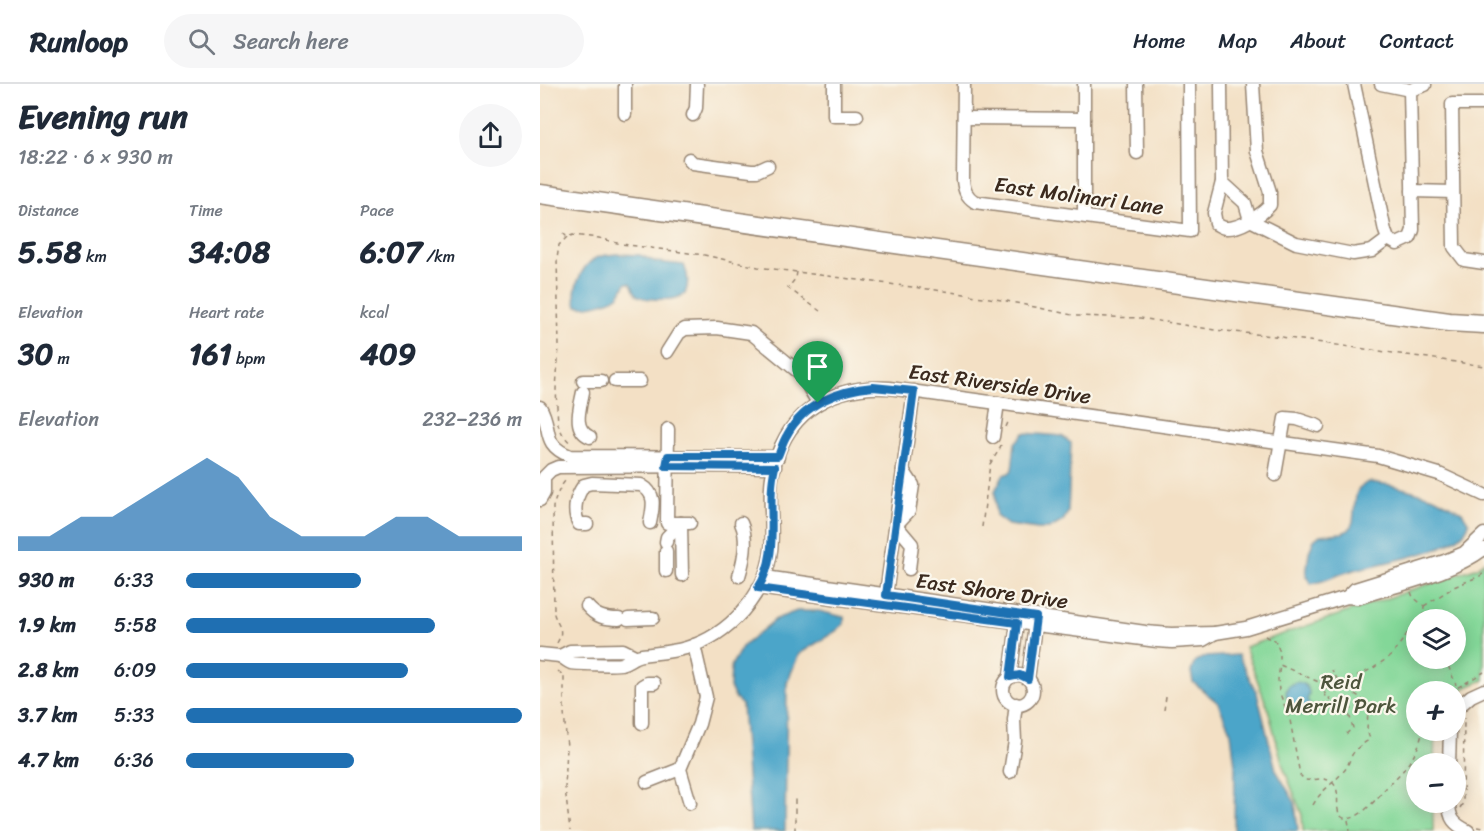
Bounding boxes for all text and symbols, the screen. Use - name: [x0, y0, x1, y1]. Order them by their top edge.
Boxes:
- search box: [164, 14, 584, 68]
- text: Runloop: [30, 17, 128, 66]
- text: Search here: [233, 22, 349, 61]
- text: Home: [1133, 22, 1185, 60]
- text: Map: [1218, 22, 1257, 60]
- text: About: [1290, 22, 1347, 60]
- text: Contact: [1380, 22, 1454, 60]
- icon: search: [185, 25, 218, 58]
- text: Evening run: [18, 88, 188, 146]
- button: share: [459, 104, 522, 167]
- text: 18:22 · 6 × 930 m: [18, 140, 173, 175]
- street label: East Molinari Lane: [992, 165, 1166, 227]
- text: Distance: [18, 196, 79, 225]
- text: Time: [189, 196, 223, 225]
- text: Pace: [360, 196, 394, 225]
- text: 5.58: [18, 225, 82, 279]
- text: 34:08: [189, 225, 270, 279]
- text: 6:07: [360, 225, 422, 279]
- text: km: [82, 242, 107, 271]
- text: /km: [422, 242, 455, 271]
- text: Elevation: [18, 298, 83, 327]
- text: Heart rate: [189, 298, 264, 327]
- text: kcal: [360, 298, 389, 327]
- text: 30: [18, 327, 53, 381]
- text: 161: [189, 327, 232, 381]
- text: 409: [360, 327, 416, 381]
- pin: [792, 341, 843, 403]
- text: m: [53, 344, 70, 373]
- text: bpm: [232, 344, 265, 373]
- icon: arrive: [801, 350, 834, 383]
- street label: East Riverside Drive: [906, 352, 1094, 416]
- text: Elevation: [18, 402, 99, 437]
- text: 232–236 m: [422, 402, 522, 437]
- street label: East Shore Drive: [914, 562, 1071, 620]
- text: 930 m: [18, 563, 74, 598]
- text: 6:33: [114, 563, 153, 598]
- text: 1.9 km: [18, 608, 76, 643]
- text: 5:58: [114, 608, 157, 643]
- map controls: [1406, 609, 1466, 813]
- button: layers: [1406, 609, 1466, 669]
- text: 2.8 km: [18, 653, 79, 688]
- text: 6:09: [114, 653, 156, 688]
- park label: Reid Merrill Park: [1285, 663, 1397, 725]
- button: +: [1406, 681, 1466, 741]
- text: 3.7 km: [18, 698, 78, 733]
- text: 5:33: [114, 698, 154, 733]
- text: 4.7 km: [18, 743, 79, 778]
- text: 6:36: [114, 743, 154, 778]
- button: −: [1406, 753, 1466, 813]

